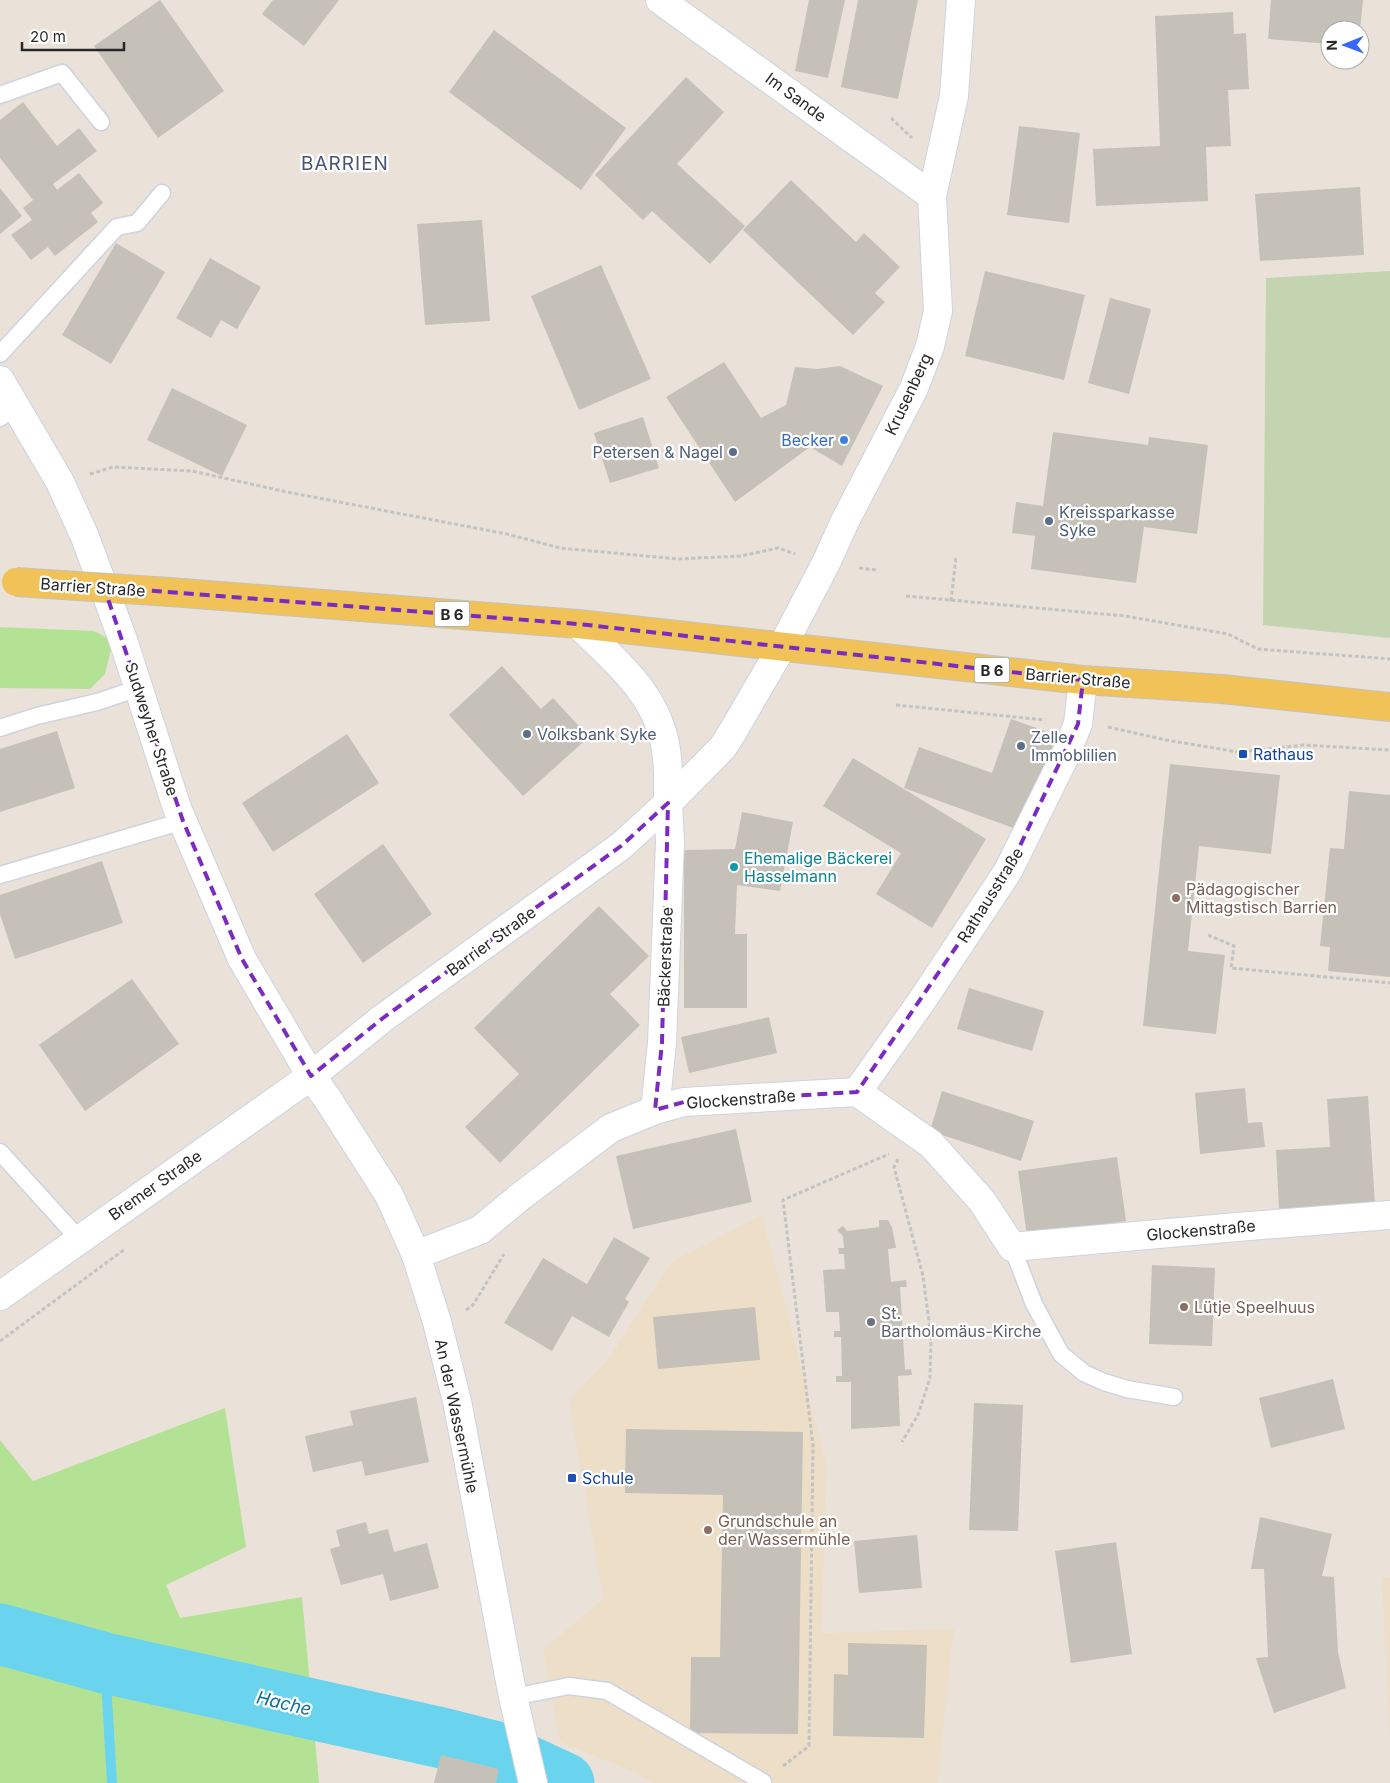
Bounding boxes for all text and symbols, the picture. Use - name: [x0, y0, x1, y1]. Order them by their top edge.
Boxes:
- scale bar: [22, 20, 125, 52]
- north arrow: [1320, 20, 1370, 70]
- text: 20 m: [30, 27, 66, 46]
- text: N: [1323, 40, 1340, 51]
- street label: Im Sande: [762, 68, 830, 126]
- district label: BARRIEN: [301, 152, 389, 175]
- street label: Krusenberg: [880, 350, 936, 438]
- place label: Becker: [781, 430, 834, 450]
- marker: Becker: [838, 434, 850, 446]
- place label: Petersen & Nagel: [593, 442, 723, 462]
- marker: Petersen & Nagel: [727, 446, 739, 458]
- place label: Kreissparkasse Syke: [1059, 502, 1175, 540]
- marker: Kreissparkasse Syke: [1043, 515, 1055, 527]
- street label: Barrier Straße: [40, 573, 146, 601]
- road number: B 6: [434, 602, 470, 626]
- road number: B 6: [974, 658, 1010, 682]
- street label: Sudweyher Straße: [121, 660, 183, 798]
- street label: Barrier Straße: [1025, 663, 1131, 693]
- place label: Volksbank Syke: [537, 724, 657, 744]
- place label: Zelle Immoblilien: [1031, 727, 1117, 765]
- marker: Volksbank Syke: [521, 728, 533, 740]
- marker: Zelle Immoblilien: [1015, 740, 1027, 752]
- place label: Rathaus: [1253, 744, 1314, 764]
- marker: Rathaus: [1237, 748, 1249, 760]
- street label: Rathausstraße: [953, 844, 1027, 946]
- place label: Ehemalige Bäckerei Hasselmann: [744, 848, 892, 886]
- marker: Ehemalige Bäckerei Hasselmann: [728, 861, 740, 873]
- place label: Pädagogischer Mittagstisch Barrien: [1186, 879, 1337, 917]
- marker: Pädagogischer Mittagstisch Barrien: [1170, 892, 1182, 904]
- street label: Barrier Straße: [442, 902, 540, 980]
- street label: Bäckerstraße: [653, 907, 677, 1007]
- street label: Glockenstraße: [686, 1085, 796, 1113]
- street label: Bremer Straße: [105, 1146, 205, 1224]
- street label: Glockenstraße: [1146, 1215, 1256, 1245]
- place label: Lütje Speelhuus: [1194, 1297, 1315, 1317]
- marker: Lütje Speelhuus: [1178, 1301, 1190, 1313]
- place label: St. Bartholomäus-Kirche: [881, 1303, 1041, 1341]
- marker: St. Bartholomäus-Kirche: [865, 1316, 877, 1328]
- street label: An der Wassermühle: [431, 1337, 483, 1495]
- place label: Schule: [582, 1468, 634, 1488]
- marker: Schule: [566, 1472, 578, 1484]
- place label: Grundschule an der Wassermühle: [718, 1511, 850, 1549]
- marker: Grundschule an der Wassermühle: [702, 1524, 714, 1536]
- water label: Hache: [254, 1687, 314, 1719]

